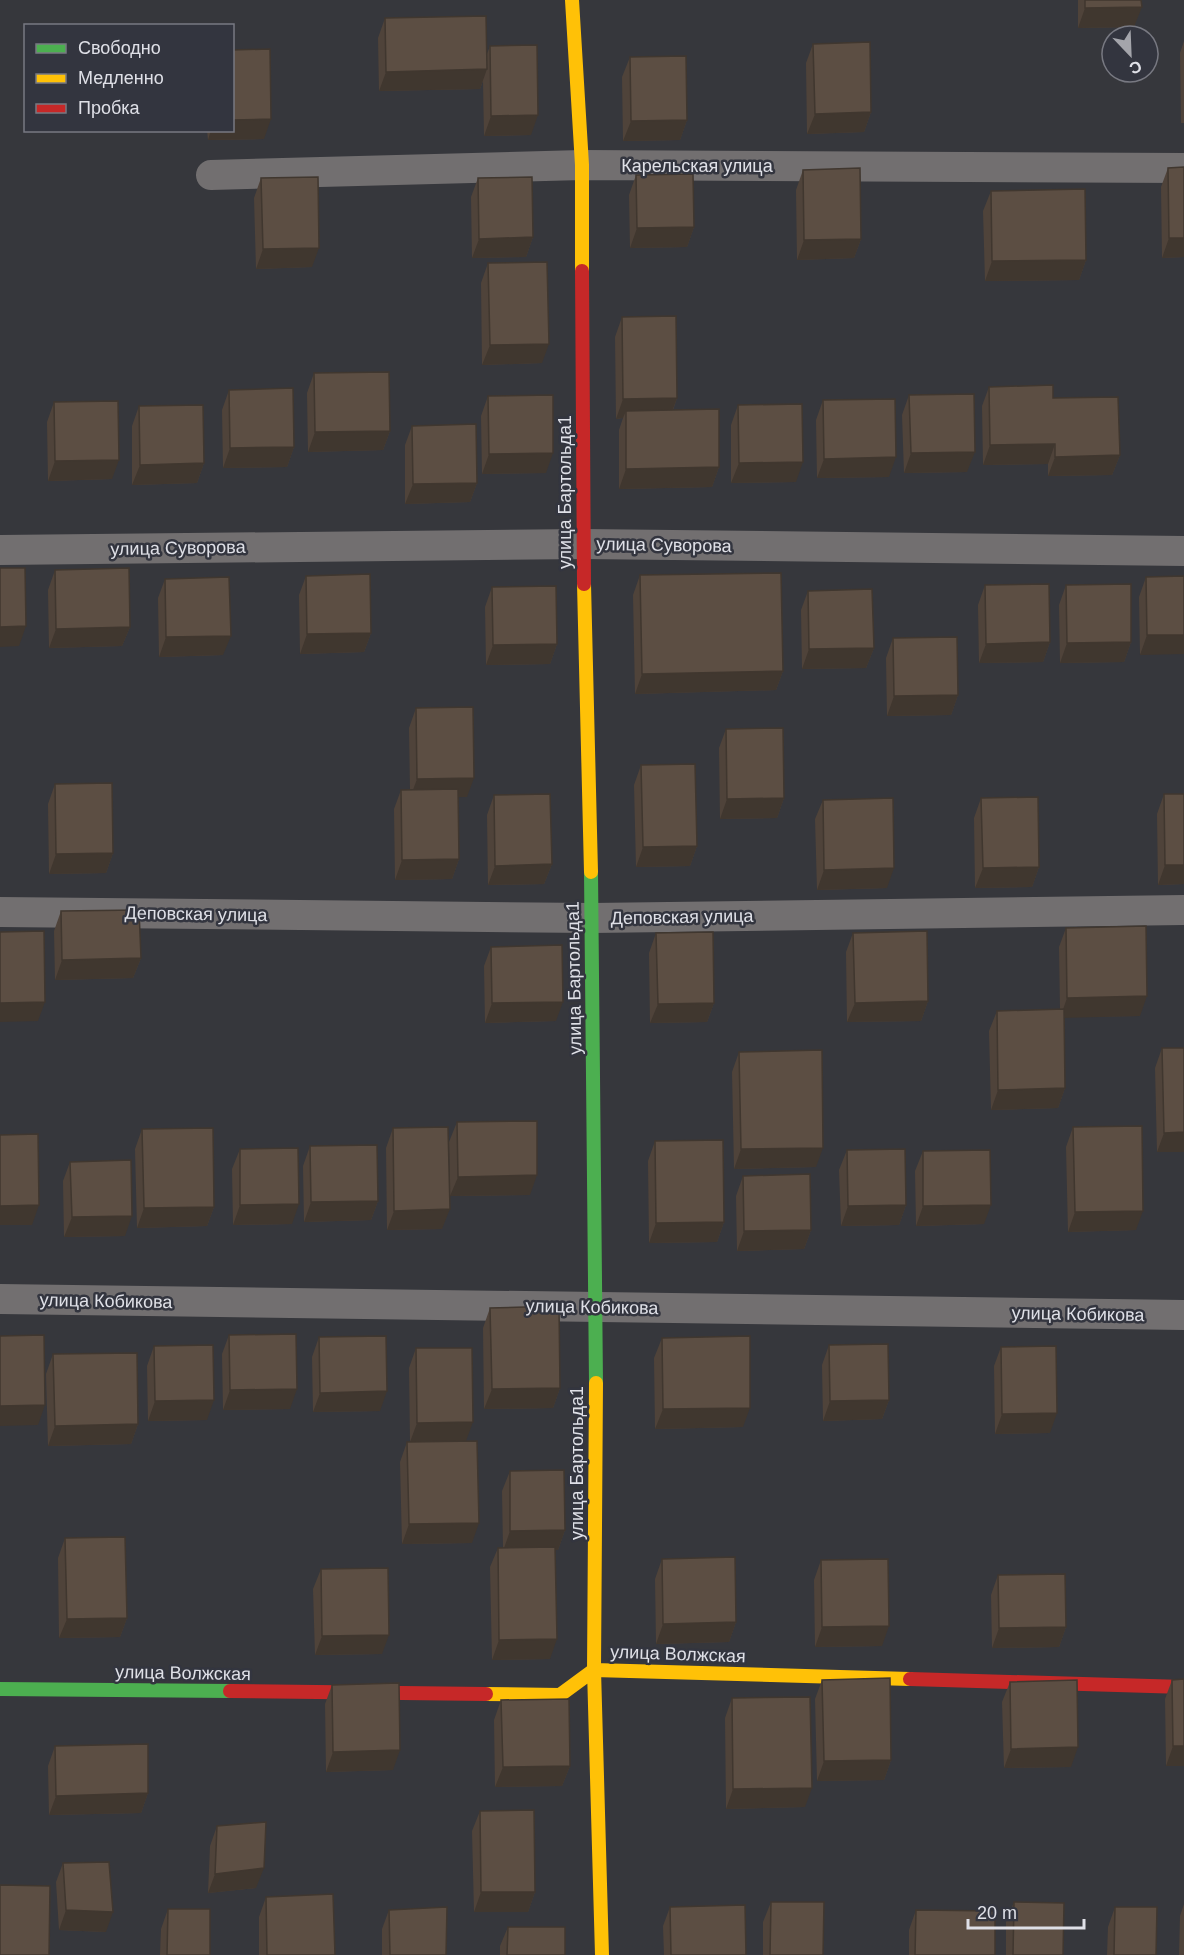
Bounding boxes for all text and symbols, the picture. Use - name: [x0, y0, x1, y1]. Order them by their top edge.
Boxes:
- legend: [24, 24, 234, 132]
- north arrow: [1100, 24, 1160, 84]
- text: Свободно: [78, 38, 161, 58]
- text: С: [1127, 57, 1144, 78]
- text: Медленно: [78, 68, 164, 88]
- text: Пробка: [78, 98, 141, 118]
- street label: Карельская улица: [621, 156, 774, 176]
- street label: улица Бартольда1: [555, 415, 575, 569]
- street label: улица Суворова: [596, 534, 733, 556]
- street label: улица Суворова: [110, 537, 247, 559]
- street label: улица Бартольда1: [563, 901, 585, 1055]
- street label: Деповская улица: [124, 903, 269, 925]
- street label: Деповская улица: [610, 906, 755, 928]
- street label: улица Кобикова: [39, 1290, 174, 1312]
- street label: улица Кобикова: [525, 1296, 660, 1318]
- street label: улица Кобикова: [1011, 1303, 1146, 1325]
- street label: улица Бартольда1: [567, 1386, 587, 1540]
- street label: улица Волжская: [610, 1642, 746, 1666]
- street label: улица Волжская: [115, 1662, 251, 1684]
- scale bar: [968, 1892, 1084, 1930]
- text: 20 m: [977, 1903, 1017, 1923]

